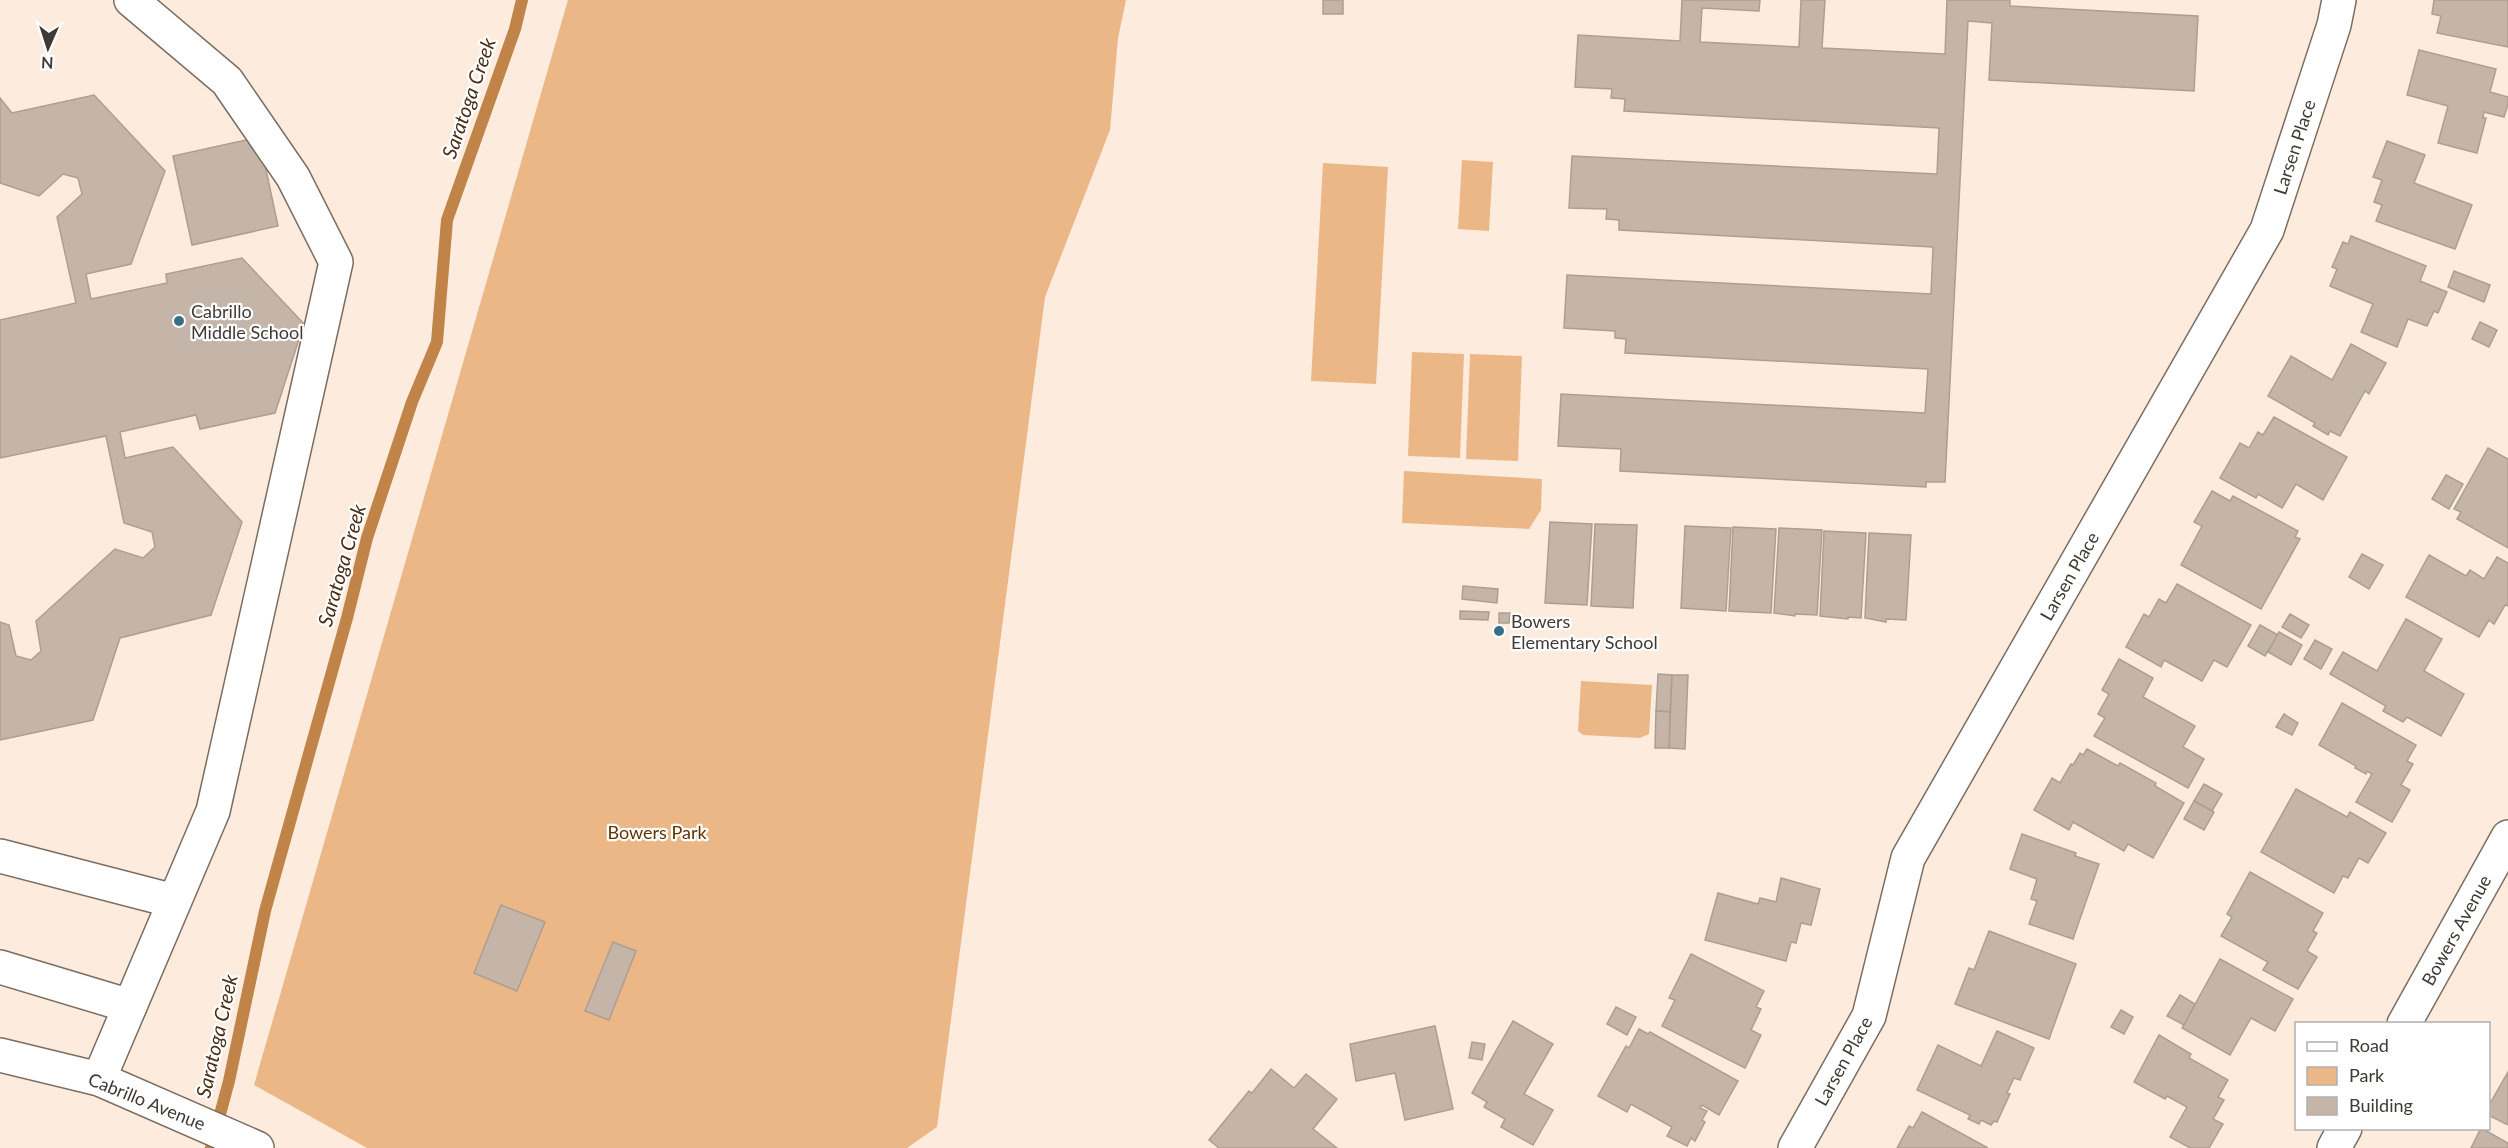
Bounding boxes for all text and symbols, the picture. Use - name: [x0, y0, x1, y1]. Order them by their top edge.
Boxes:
- north arrow: [18, 18, 78, 78]
- water label: Saratoga Creek: [436, 34, 500, 161]
- text: N: [41, 54, 54, 73]
- street label: Larsen Place: [2268, 97, 2320, 197]
- place label: Cabrillo Middle School: [191, 300, 303, 343]
- marker: Cabrillo Middle School: [172, 314, 186, 328]
- water label: Saratoga Creek: [312, 501, 370, 629]
- street label: Larsen Place: [2035, 528, 2103, 624]
- place label: Bowers Elementary School: [1511, 610, 1658, 653]
- marker: Bowers Elementary School: [1492, 624, 1506, 638]
- park label: Bowers Park: [607, 821, 707, 843]
- street label: Bowers Avenue: [2417, 871, 2495, 989]
- water label: Saratoga Creek: [190, 972, 242, 1100]
- street label: Larsen Place: [1809, 1013, 1877, 1109]
- legend: [2295, 1022, 2490, 1130]
- text: Road: [2349, 1034, 2389, 1056]
- text: Park: [2349, 1064, 2385, 1086]
- street label: Cabrillo Avenue: [85, 1068, 209, 1134]
- text: Building: [2349, 1094, 2413, 1116]

